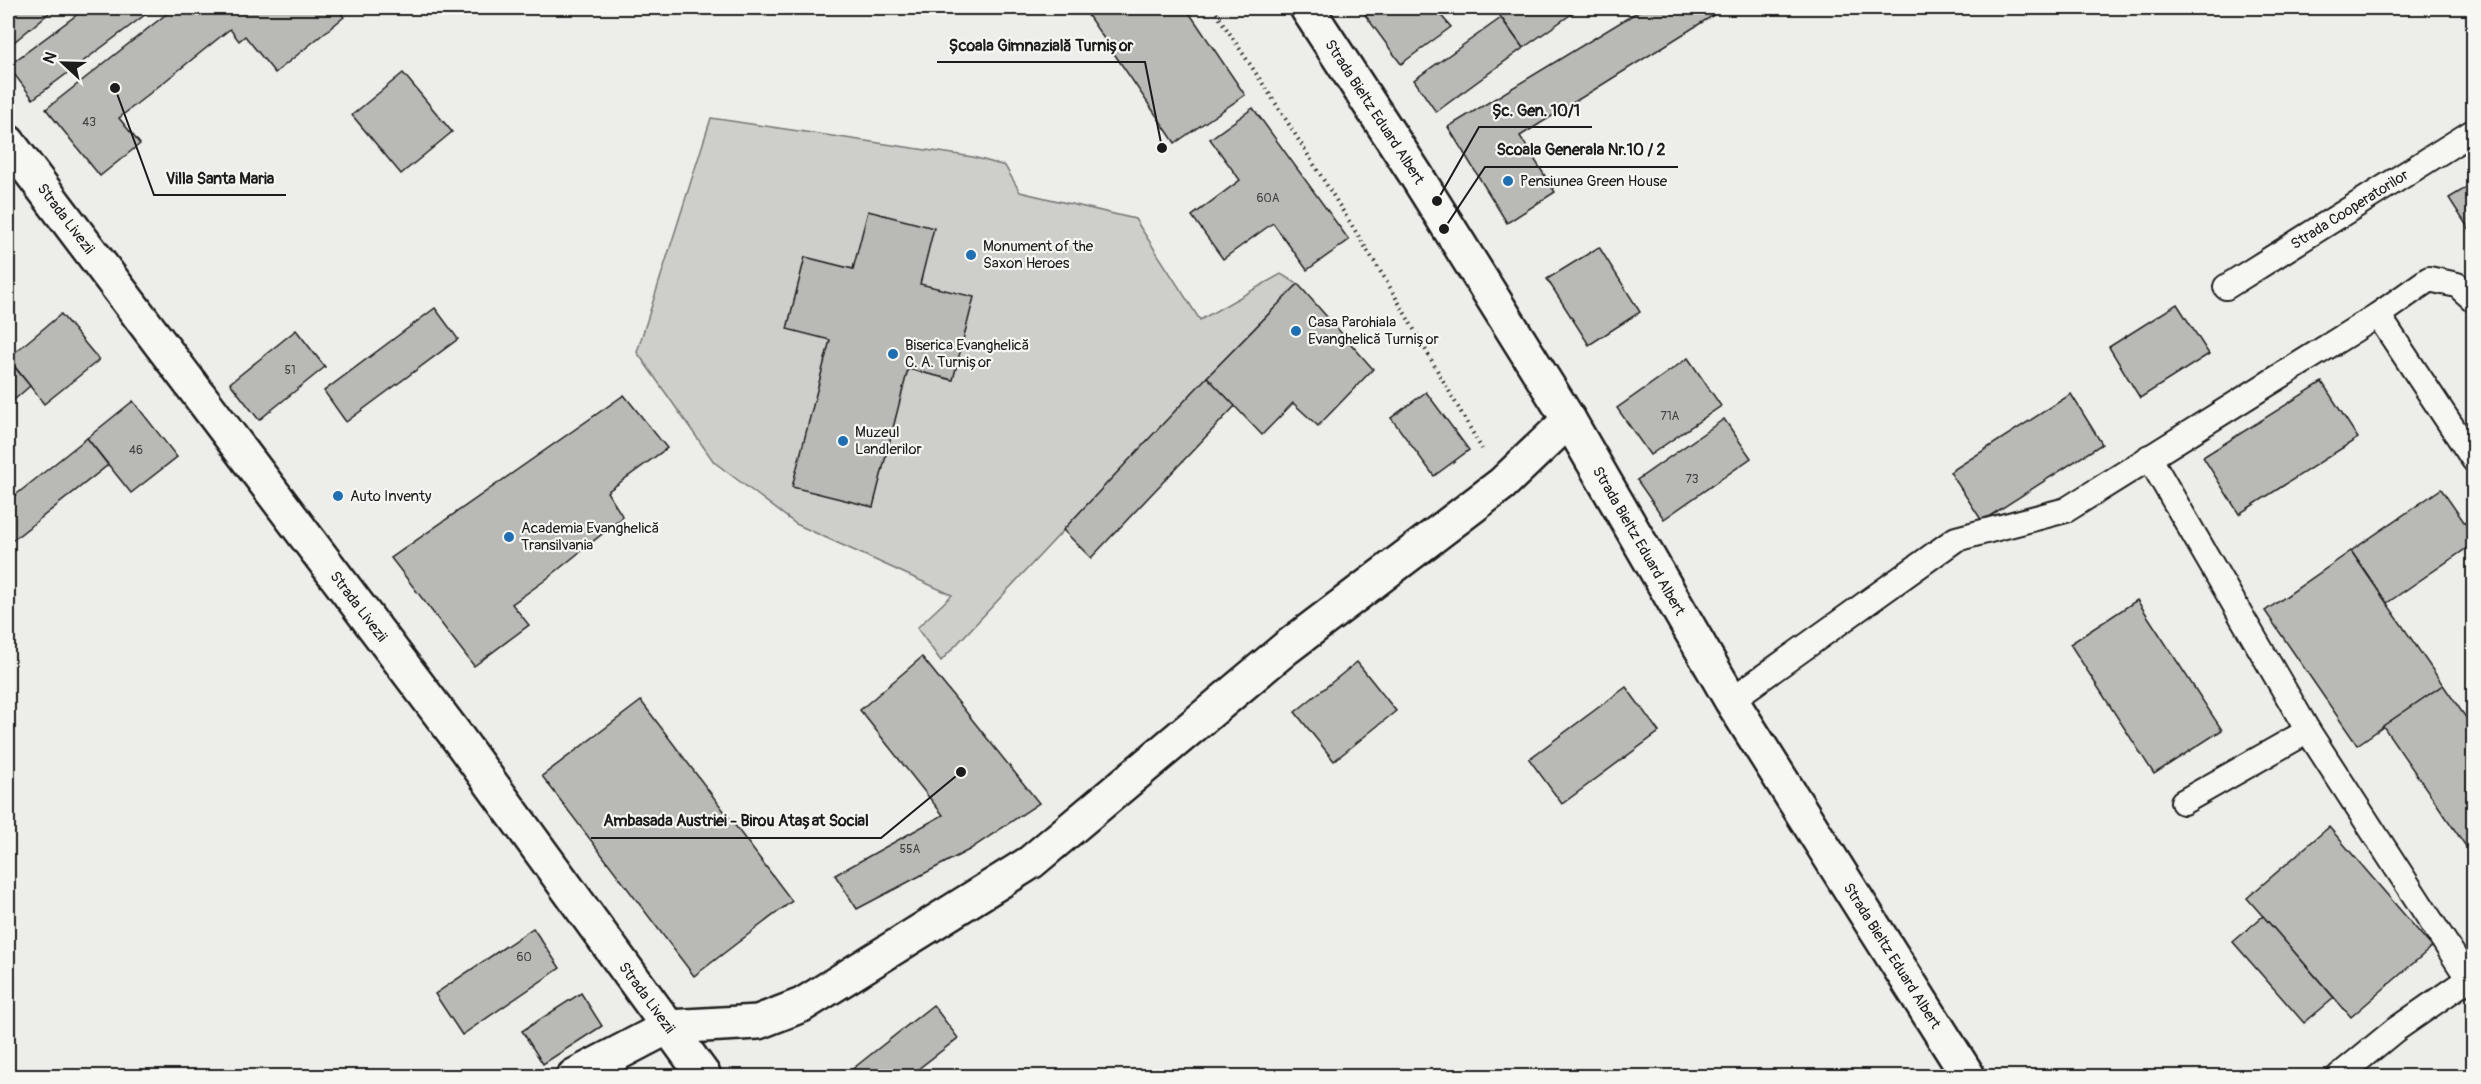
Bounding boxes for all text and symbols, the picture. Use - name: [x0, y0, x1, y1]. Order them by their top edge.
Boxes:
- callout: Școala Gimnazială Turnișor: [937, 28, 1145, 62]
- north arrow: [33, 33, 93, 93]
- text: Școala Gimnazială Turnișor: [949, 36, 1133, 56]
- street label: Strada Bieltz Eduard Albert: [1320, 36, 1429, 189]
- text: N: [39, 49, 61, 67]
- callout: Șc. Gen. 10/1: [1479, 93, 1592, 127]
- text: Șc. Gen. 10/1: [1492, 101, 1580, 121]
- house number: 43: [82, 115, 96, 130]
- callout: Scoala Generala Nr.10 / 2: [1485, 133, 1678, 167]
- text: Scoala Generala Nr.10 / 2: [1496, 140, 1666, 160]
- callout: Villa Santa Maria: [154, 161, 286, 195]
- street label: Strada Cooperatorilor: [2287, 165, 2413, 254]
- text: Villa Santa Maria: [166, 169, 275, 189]
- place label: Pensiunea Green House: [1520, 172, 1668, 191]
- marker: Pensiunea Green House: [1501, 174, 1515, 188]
- street label: Strada Livezii: [33, 180, 98, 258]
- house number: 60A: [1257, 191, 1280, 206]
- place label: Monument of the Saxon Heroes: [983, 237, 1094, 273]
- marker: Monument of the Saxon Heroes: [964, 248, 978, 262]
- place label: Casa Parohiala Evanghelică Turnișor: [1308, 313, 1440, 349]
- marker: Casa Parohiala Evanghelică Turnișor: [1289, 324, 1303, 338]
- place label: Biserica Evanghelică C. A. Turnișor: [905, 336, 1029, 372]
- marker: Biserica Evanghelică C. A. Turnișor: [886, 347, 900, 361]
- house number: 51: [284, 363, 296, 378]
- house number: 71A: [1661, 409, 1680, 424]
- place label: Muzeul Landlerilor: [855, 423, 922, 459]
- marker: Muzeul Landlerilor: [836, 434, 850, 448]
- house number: 46: [129, 443, 143, 458]
- street label: Strada Bieltz Eduard Albert: [1588, 463, 1690, 620]
- house number: 73: [1685, 472, 1699, 487]
- place label: Auto Inventy: [350, 487, 432, 506]
- marker: Auto Inventy: [331, 489, 345, 503]
- place label: Academia Evanghelică Transilvania: [521, 519, 660, 555]
- marker: Academia Evanghelică Transilvania: [502, 530, 516, 544]
- street label: Strada Livezii: [326, 568, 391, 646]
- callout: Ambasada Austriei - Birou Atașat Social: [591, 804, 881, 838]
- text: Ambasada Austriei - Birou Atașat Social: [603, 811, 869, 831]
- house number: 55A: [900, 842, 921, 857]
- street label: Strada Bieltz Eduard Albert: [1839, 879, 1945, 1033]
- house number: 60: [516, 950, 532, 965]
- street label: Strada Livezii: [614, 959, 679, 1038]

